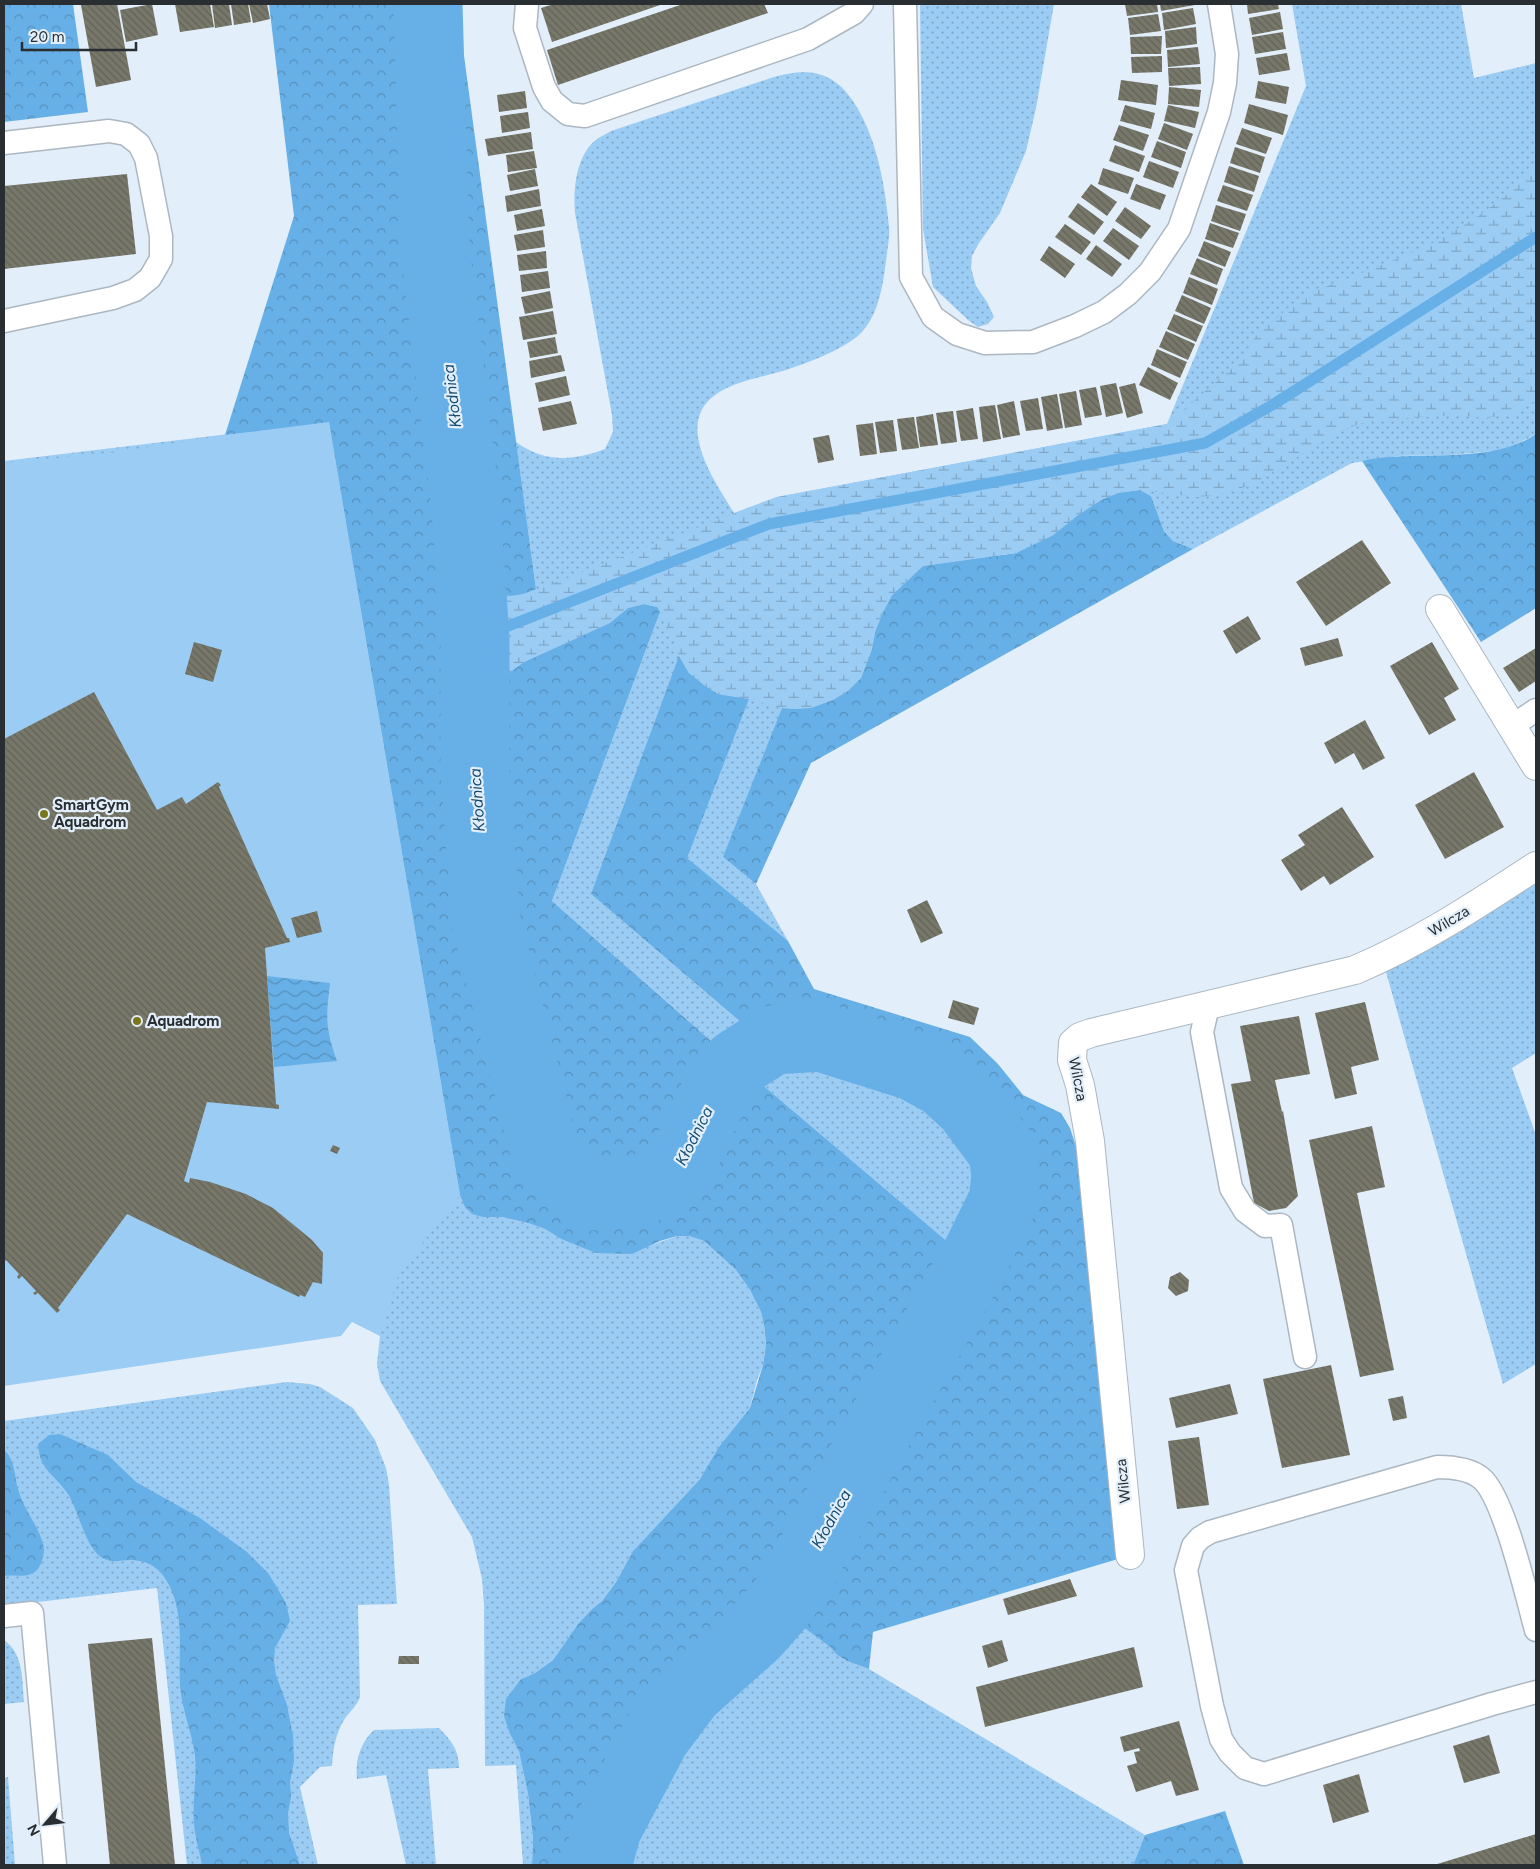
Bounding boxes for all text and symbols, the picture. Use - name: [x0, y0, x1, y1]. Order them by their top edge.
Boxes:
- scale bar: [22, 20, 136, 52]
- text: 20 m: [30, 28, 64, 46]
- water label: Kłodnica: [439, 363, 465, 429]
- water label: Kłodnica: [465, 768, 489, 832]
- place label: SmartGym Aquadrom: [54, 796, 129, 831]
- marker: SmartGym Aquadrom: [38, 808, 50, 820]
- street label: Wilcza: [1425, 902, 1473, 940]
- place label: Aquadrom: [147, 1012, 219, 1030]
- marker: Aquadrom: [131, 1015, 143, 1027]
- street label: Wilcza: [1065, 1056, 1091, 1102]
- water label: Kłodnica: [671, 1103, 717, 1169]
- street label: Wilcza: [1112, 1458, 1134, 1504]
- water label: Kłodnica: [807, 1487, 855, 1551]
- north arrow: [20, 1799, 70, 1849]
- text: N: [24, 1821, 44, 1839]

